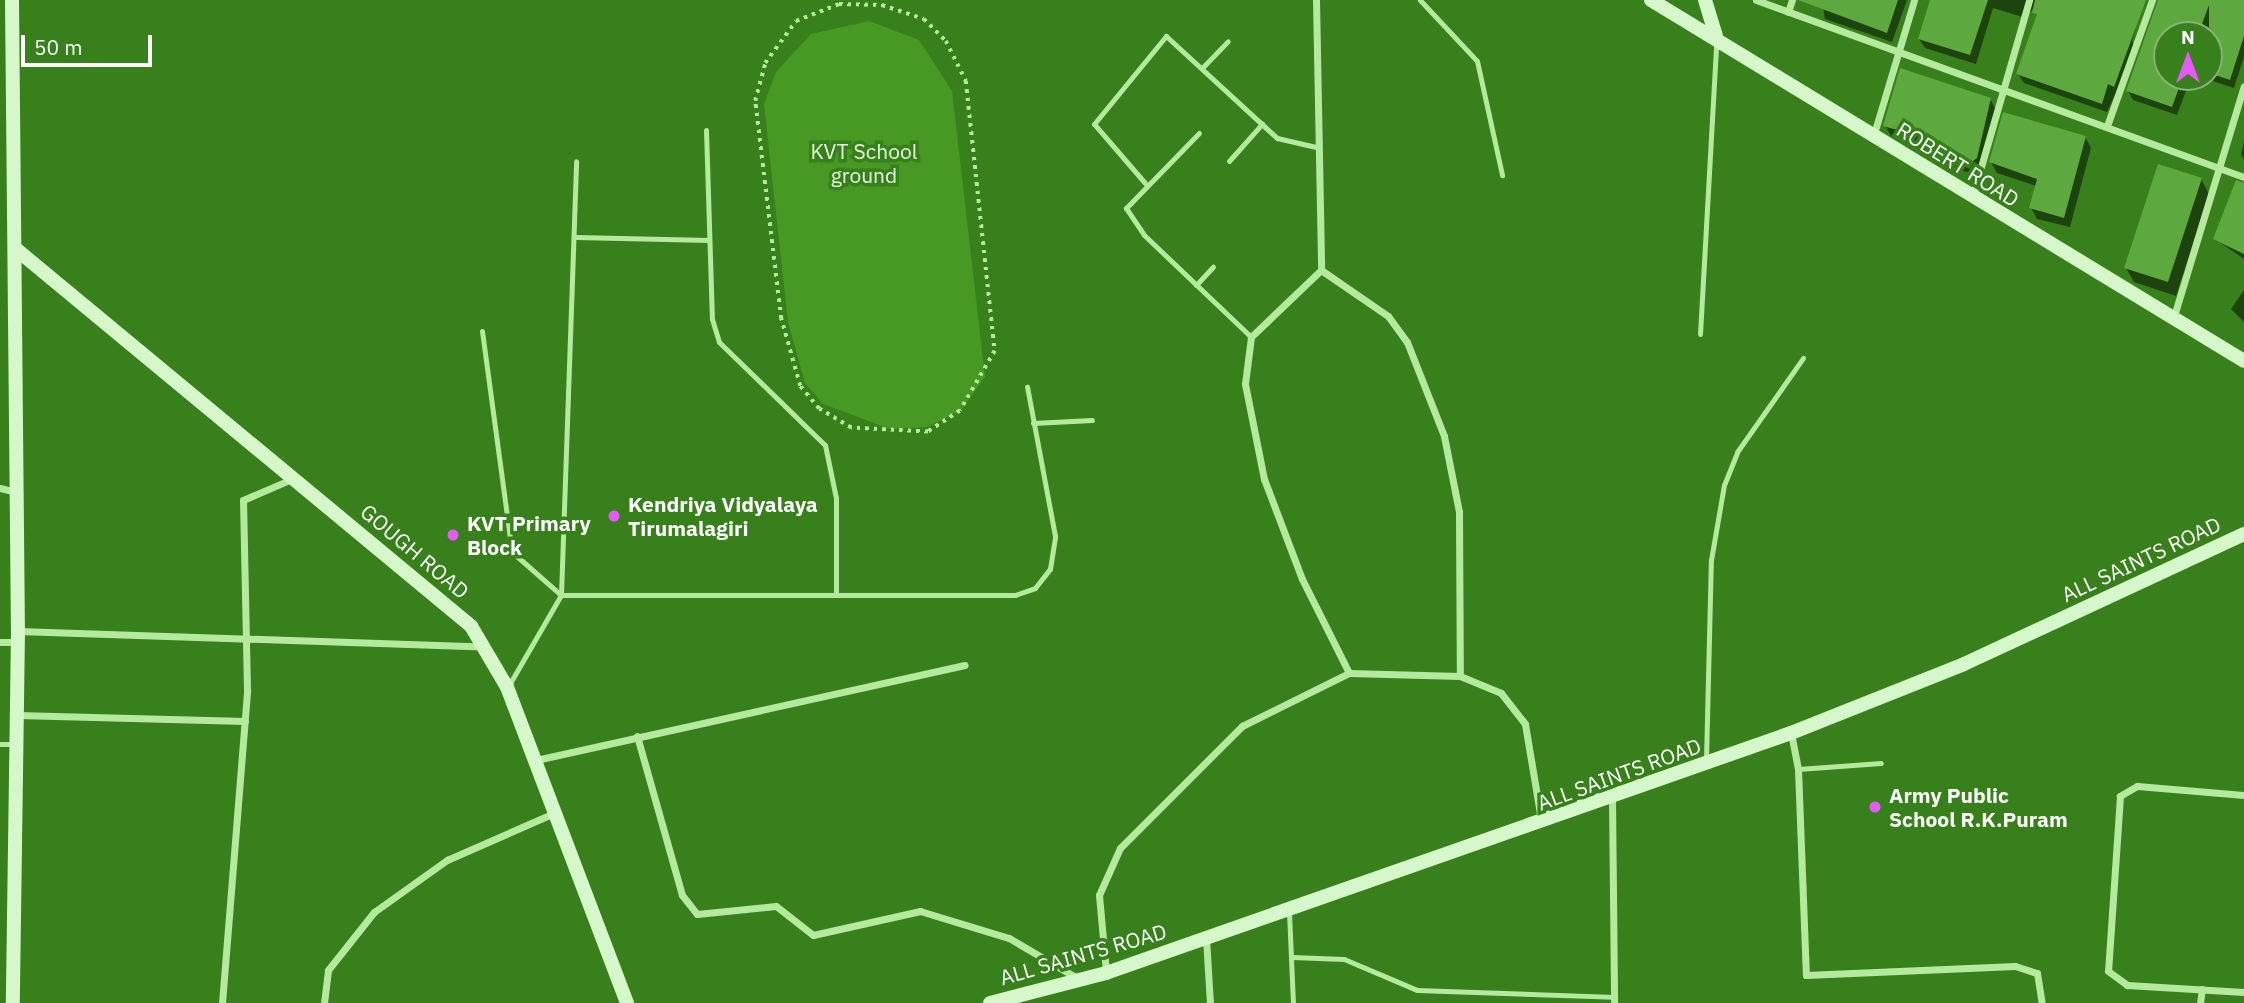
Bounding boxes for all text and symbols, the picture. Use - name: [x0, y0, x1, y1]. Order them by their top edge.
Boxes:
- scale bar: [24, 21, 156, 65]
- north arrow: [2153, 21, 2223, 91]
- text: N: [2181, 25, 2195, 49]
- text: 50 m: [34, 33, 83, 61]
- street label: ROBERT ROAD: [1892, 116, 2024, 212]
- park label: KVT School ground: [811, 138, 917, 188]
- place label: Kendriya Vidyalaya Tirumalagiri: [628, 491, 818, 541]
- street label: GOUGH ROAD: [356, 498, 474, 604]
- marker: Kendriya Vidyalaya Tirumalagiri: [606, 508, 622, 524]
- place label: KVT Primary Block: [467, 510, 591, 560]
- street label: ALL SAINTS ROAD: [2057, 511, 2225, 607]
- marker: KVT Primary Block: [445, 527, 461, 543]
- street label: ALL SAINTS ROAD: [1534, 733, 1704, 815]
- place label: Army Public School R.K.Puram: [1889, 782, 2068, 832]
- marker: Army Public School R.K.Puram: [1867, 799, 1883, 815]
- street label: ALL SAINTS ROAD: [997, 918, 1169, 990]

